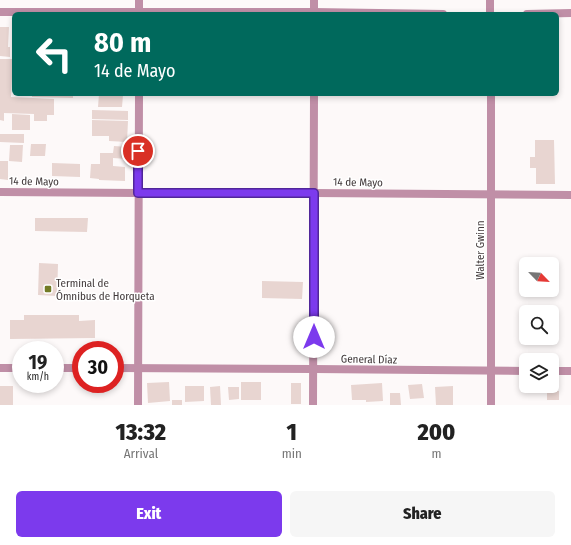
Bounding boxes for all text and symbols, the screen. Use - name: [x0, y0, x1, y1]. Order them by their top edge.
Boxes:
- text: 80 m: [94, 26, 151, 59]
- icon: left: [28, 28, 80, 80]
- text: 14 de Mayo: [94, 60, 176, 82]
- pin: [121, 134, 155, 168]
- icon: arrive: [127, 140, 149, 162]
- street label: 14 de Mayo: [9, 175, 59, 188]
- street label: 14 de Mayo: [333, 176, 383, 189]
- street label: Walter Gwinn: [474, 220, 487, 280]
- north arrow: [519, 257, 559, 297]
- map controls: [519, 257, 559, 393]
- place label: Terminal de Ómnibus de Horqueta: [56, 277, 155, 303]
- marker: Terminal de Ómnibus de Horqueta: [43, 284, 53, 294]
- button: search: [519, 305, 559, 345]
- position arrow: [293, 316, 335, 358]
- speed limit sign: 30: [72, 341, 124, 393]
- text: 19: [29, 350, 47, 374]
- street label: General Díaz: [341, 353, 398, 367]
- button: layers: [519, 353, 559, 393]
- text: km/h: [27, 371, 49, 383]
- text: 13:32: [116, 418, 166, 446]
- text: 1: [287, 418, 297, 446]
- text: 200: [417, 418, 455, 446]
- text: Arrival: [124, 446, 158, 461]
- text: min: [282, 446, 302, 461]
- text: m: [431, 446, 441, 461]
- button: Exit: [16, 491, 282, 537]
- button: Share: [290, 491, 555, 537]

